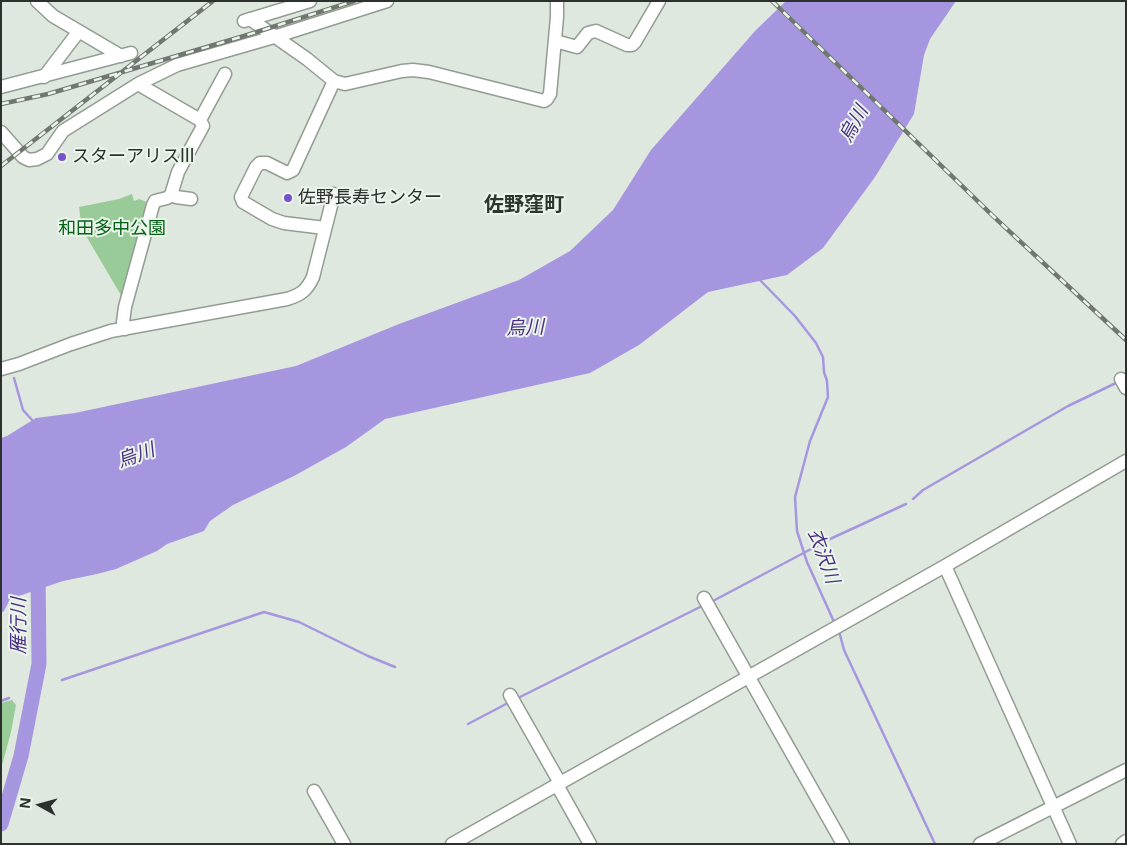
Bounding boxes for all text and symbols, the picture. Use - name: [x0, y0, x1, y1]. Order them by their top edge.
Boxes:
- water label: 烏川: [835, 102, 873, 146]
- place label: スターアリスⅢ: [72, 146, 195, 168]
- marker: スターアリスⅢ: [56, 151, 68, 163]
- place label: 佐野長寿センター: [298, 187, 442, 209]
- marker: 佐野長寿センター: [282, 192, 294, 204]
- district label: 佐野窪町: [484, 193, 564, 217]
- park label: 和田多中公園: [58, 218, 166, 240]
- water label: 烏川: [506, 316, 544, 340]
- water label: 烏川: [114, 439, 158, 473]
- water label: 衣沢川: [803, 525, 843, 587]
- water label: 雁行川: [8, 598, 30, 654]
- north arrow: [15, 780, 65, 830]
- text: N: [16, 797, 34, 809]

